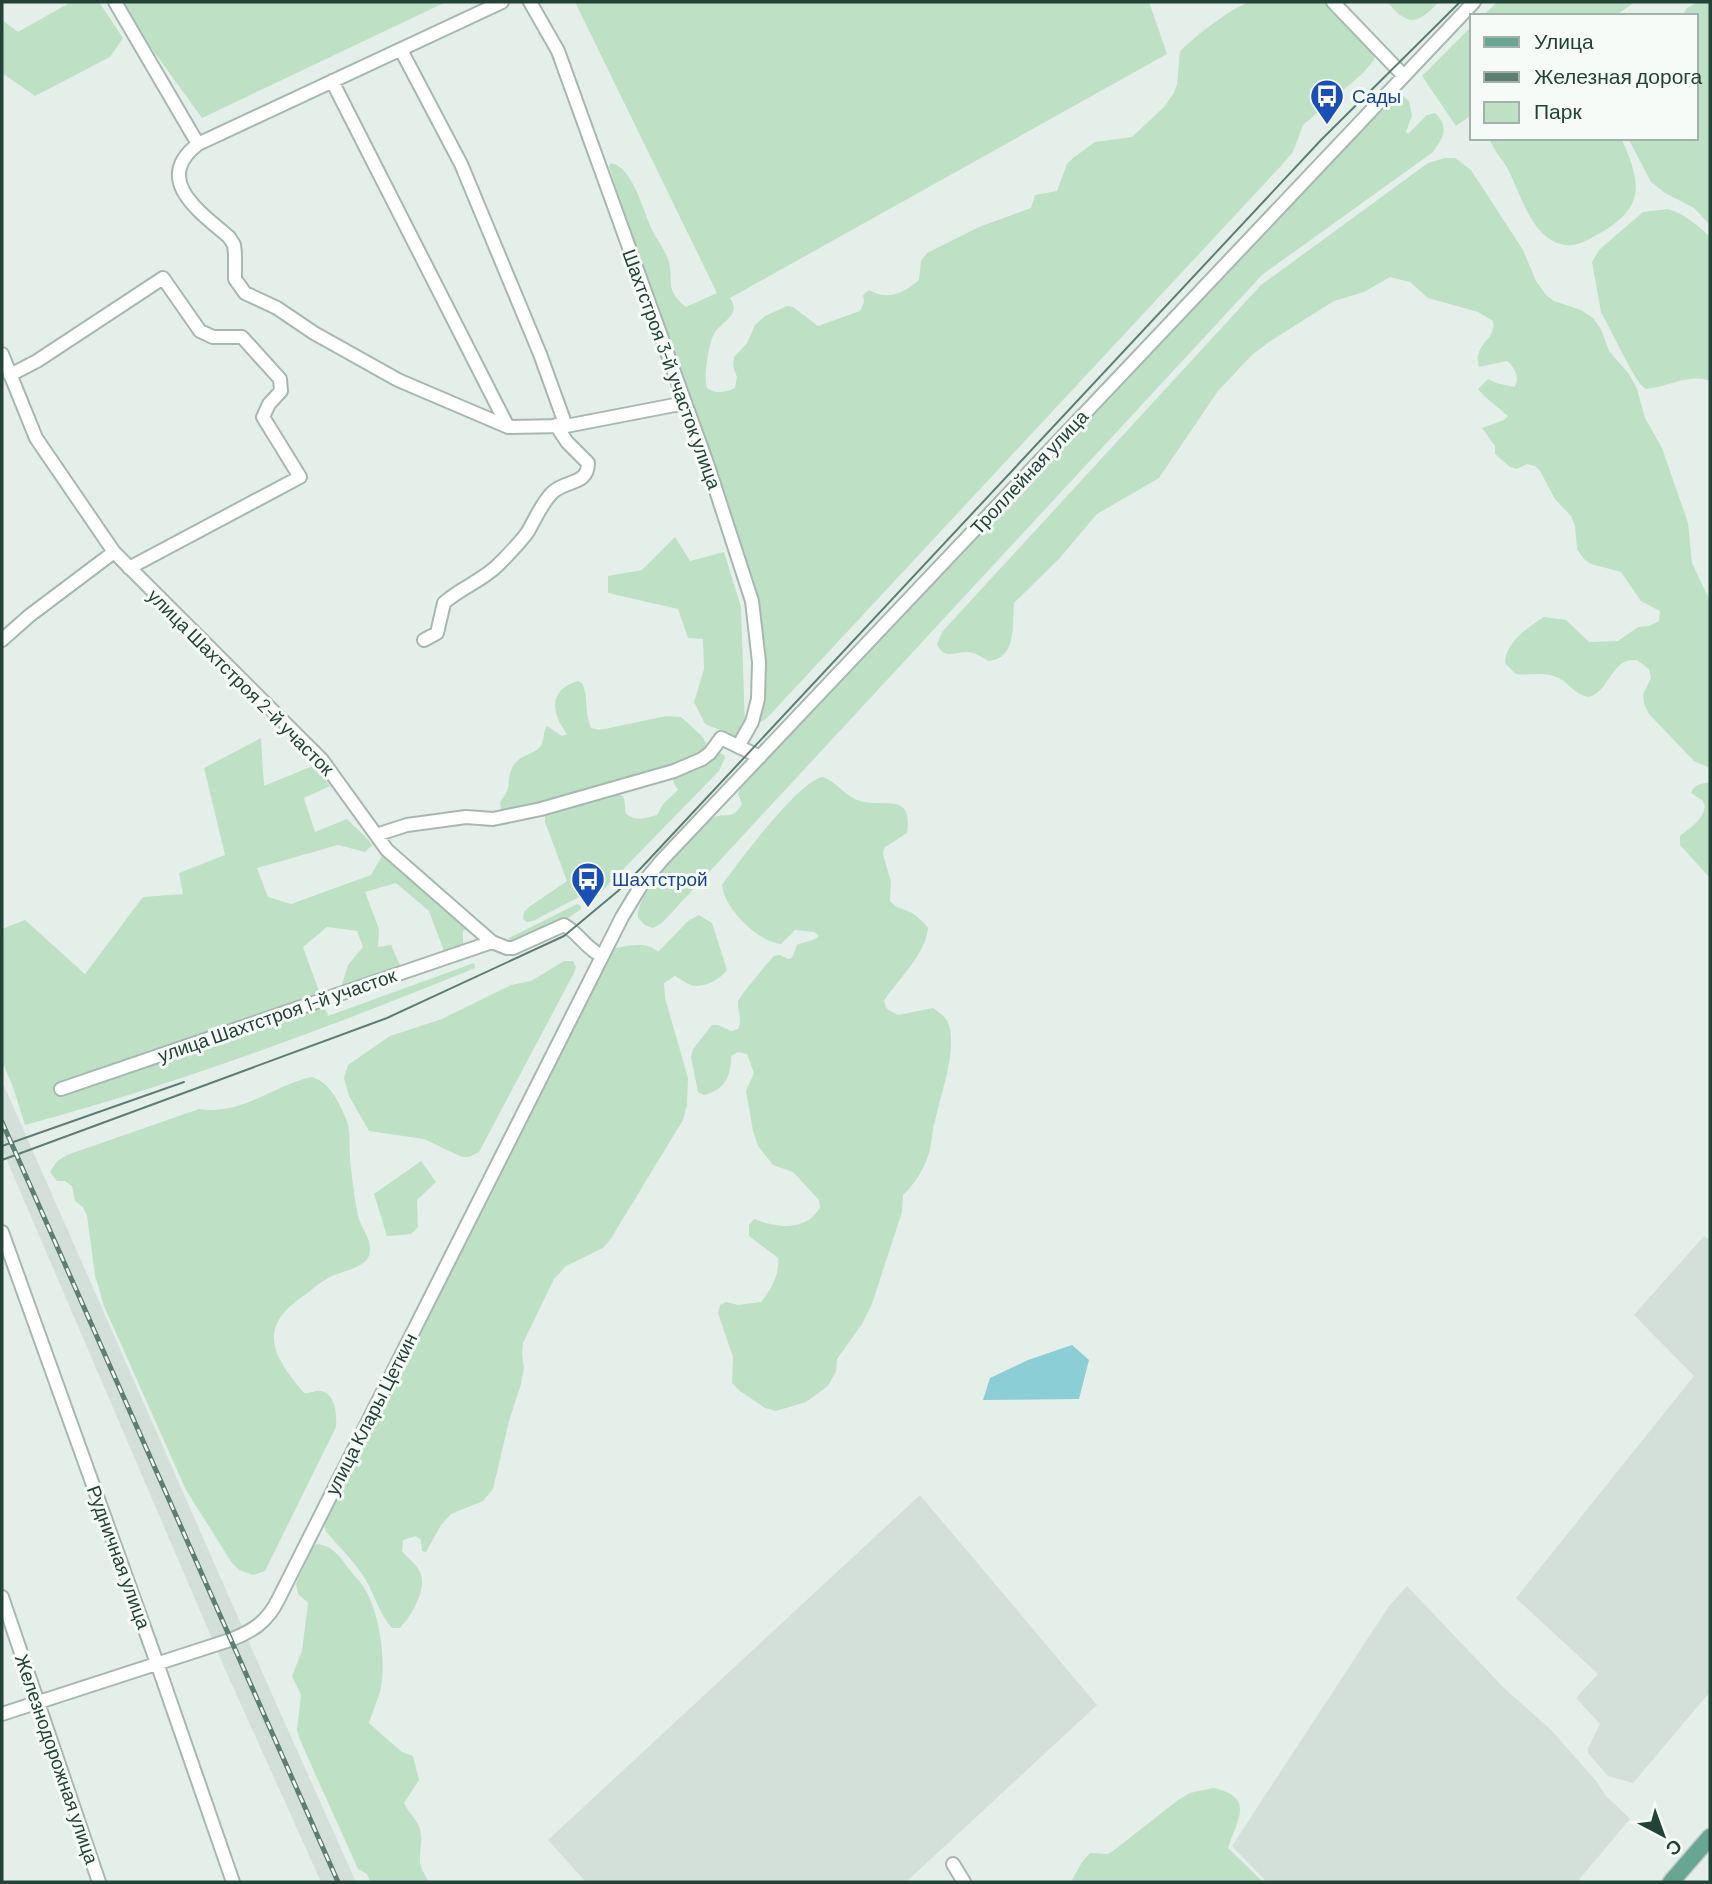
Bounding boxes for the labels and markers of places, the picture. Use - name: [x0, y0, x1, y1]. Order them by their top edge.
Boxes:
- bus stop icon: Сады: [1308, 77, 1346, 126]
- place label: Сады: [1352, 84, 1401, 107]
- bus stop icon: Шахтстрой: [569, 860, 607, 909]
- place label: Шахтстрой: [612, 867, 708, 890]

